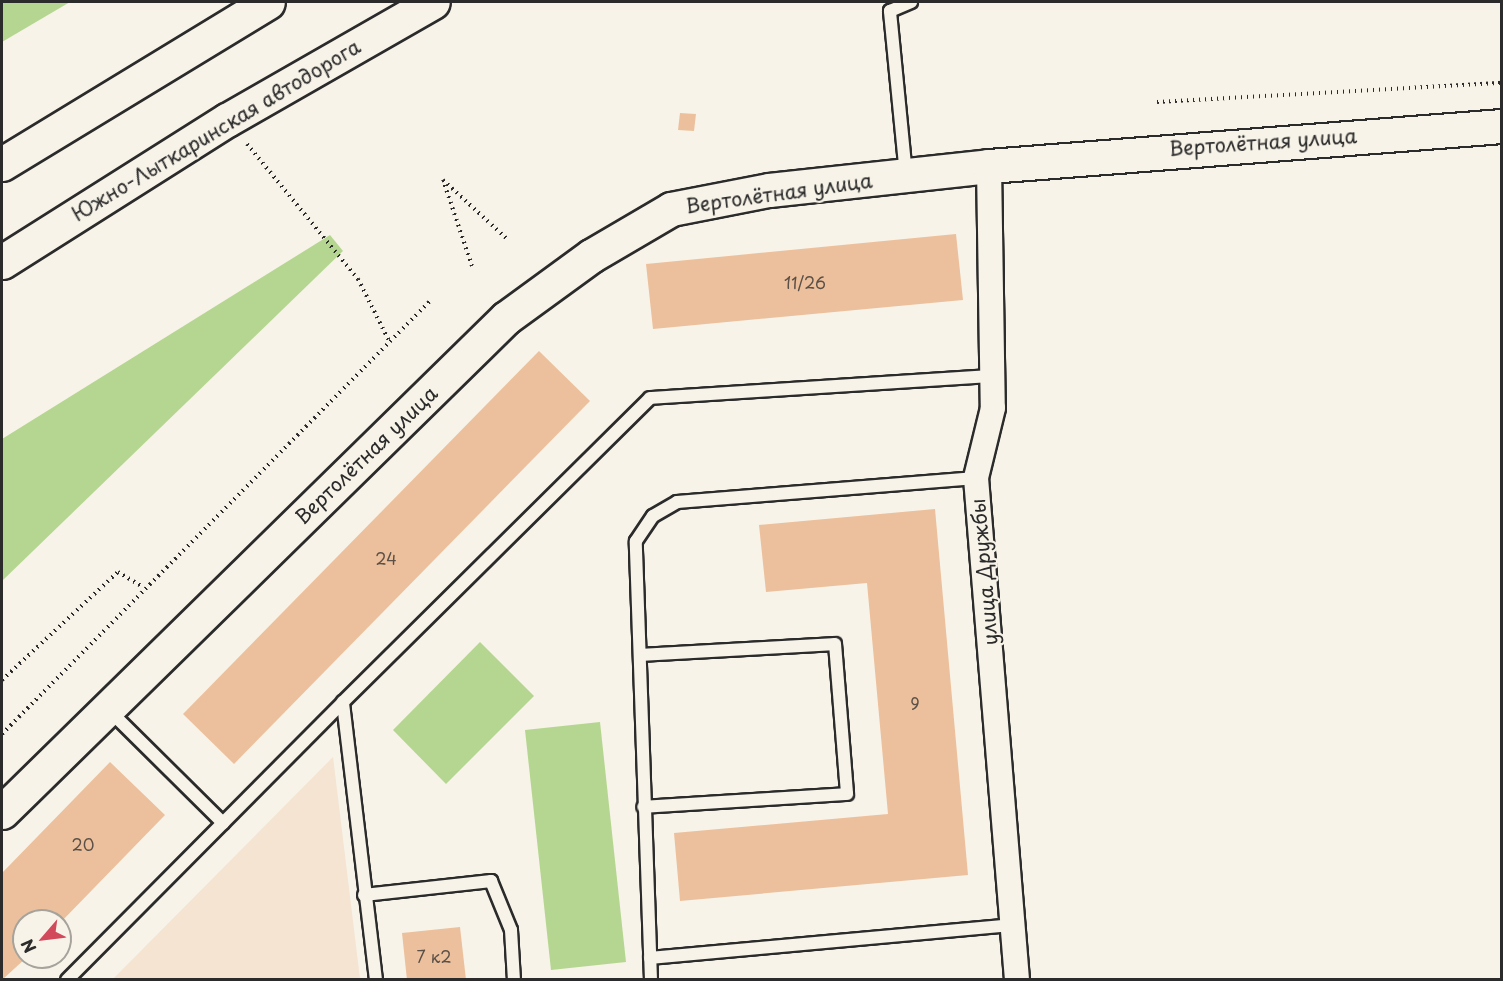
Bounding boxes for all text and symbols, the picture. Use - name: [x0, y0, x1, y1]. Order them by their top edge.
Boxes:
- street label: Южно-Лыткаринская автодорога: [67, 34, 365, 226]
- street label: Вертолётная улица: [1168, 123, 1358, 161]
- street label: Вертолётная улица: [683, 168, 875, 218]
- house number: 11/26: [784, 272, 826, 292]
- street label: Вертолётная улица: [289, 381, 443, 529]
- street label: улица Дружбы: [966, 497, 1002, 647]
- house number: 24: [375, 548, 397, 568]
- house number: 9: [910, 693, 920, 713]
- house number: 20: [72, 834, 94, 854]
- north arrow: [12, 909, 72, 969]
- text: N: [14, 935, 41, 958]
- house number: 7 к2: [416, 946, 452, 966]

